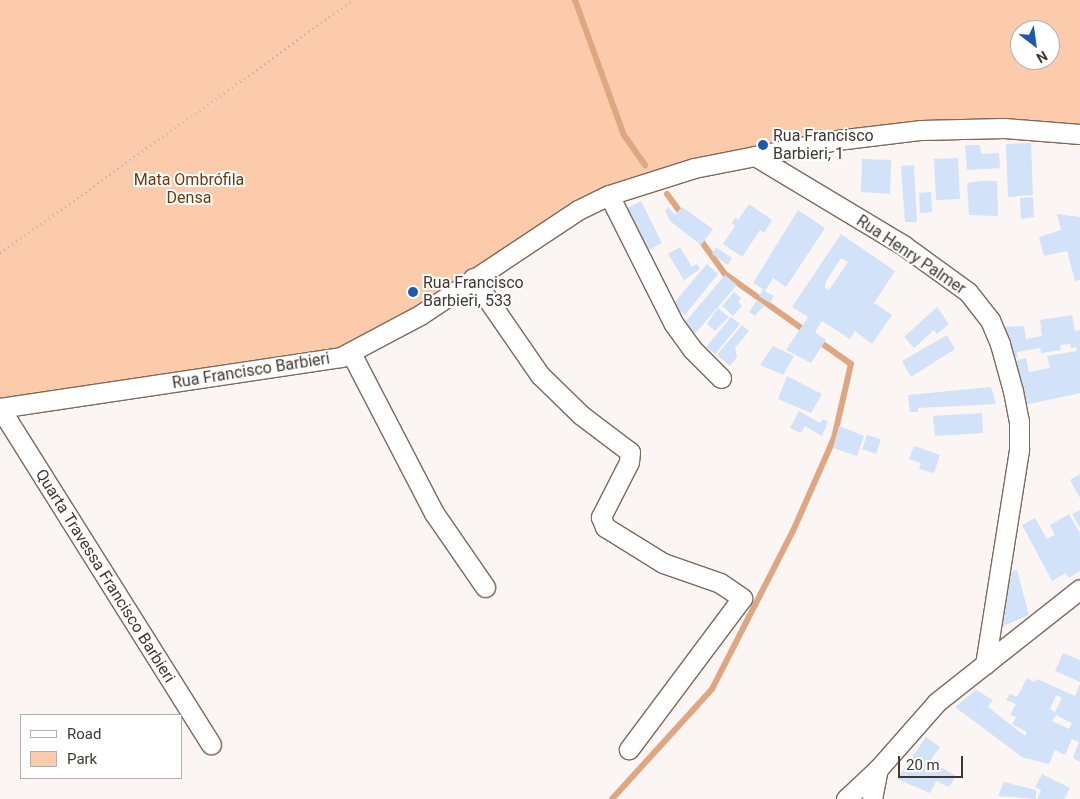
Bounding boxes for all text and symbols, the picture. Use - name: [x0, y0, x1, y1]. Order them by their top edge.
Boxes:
- north arrow: [1010, 20, 1060, 70]
- text: N: [1034, 48, 1050, 67]
- place label: Rua Francisco Barbieri, 1: [773, 126, 874, 164]
- marker: Rua Francisco Barbieri, 1: [757, 139, 769, 151]
- park label: Mata Ombrófila Densa: [134, 170, 244, 208]
- street label: Rua Henry Palmer: [853, 211, 969, 299]
- place label: Rua Francisco Barbieri, 533: [423, 273, 524, 311]
- marker: Rua Francisco Barbieri, 533: [407, 286, 419, 298]
- street label: Rua Francisco Barbieri: [171, 349, 331, 393]
- street label: Quarta Travessa Francisco Barbieri: [31, 466, 179, 686]
- legend: [20, 714, 182, 779]
- text: Road: [67, 725, 101, 743]
- scale bar: [900, 746, 965, 778]
- text: Park: [67, 750, 97, 768]
- text: 20 m: [906, 756, 940, 774]

